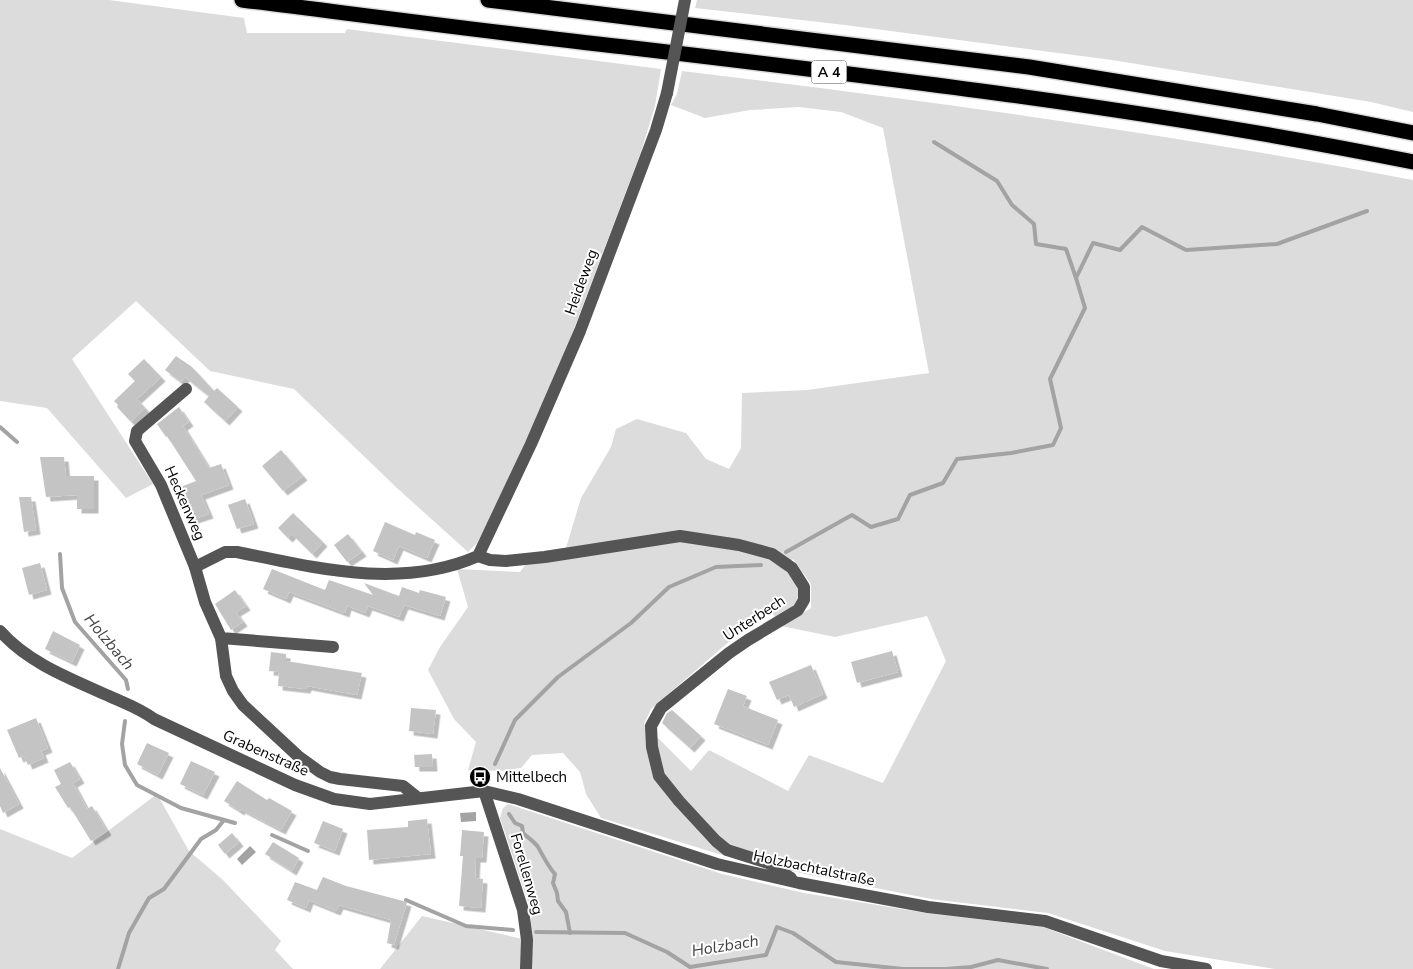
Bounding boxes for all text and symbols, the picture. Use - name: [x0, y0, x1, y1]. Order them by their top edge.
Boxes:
- road number: A 4: [812, 61, 846, 84]
- street label: Heideweg: [560, 246, 602, 318]
- street label: Heckenweg: [160, 463, 210, 543]
- street label: Unterbech: [719, 591, 789, 645]
- water label: Holzbach: [79, 609, 139, 675]
- street label: Grabenstraße: [220, 725, 312, 781]
- bus stop icon: Mittelbech: [468, 765, 492, 789]
- place label: Mittelbech: [496, 767, 567, 787]
- street label: Forellenweg: [506, 831, 548, 917]
- street label: Holzbachtalstraße: [751, 845, 877, 891]
- water label: Holzbach: [690, 930, 760, 962]

